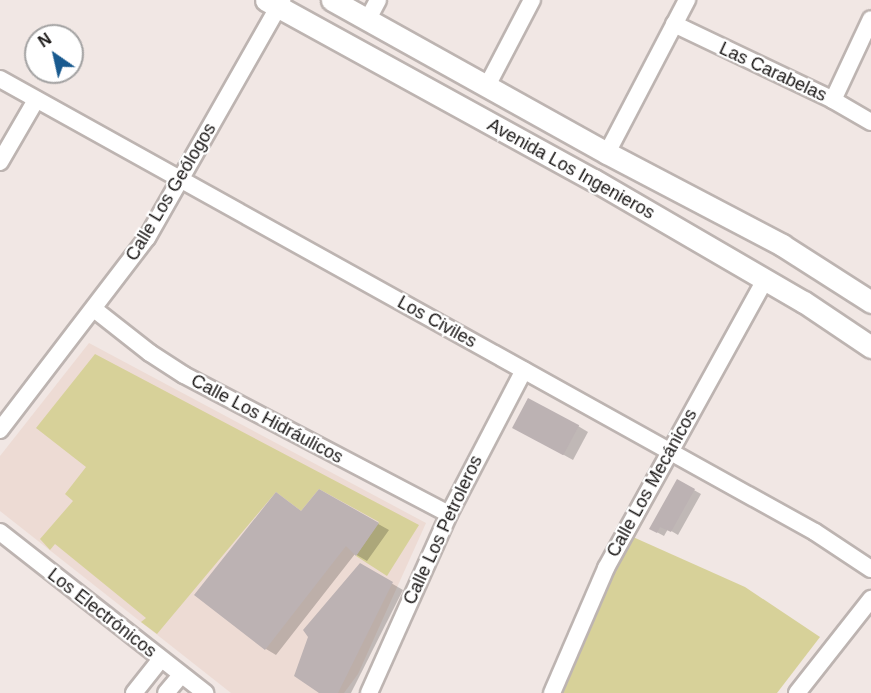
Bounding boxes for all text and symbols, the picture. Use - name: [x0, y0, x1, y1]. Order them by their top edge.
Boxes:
- north arrow: [24, 24, 84, 84]
- text: N: [35, 30, 54, 51]
- street label: Las Carabelas: [716, 38, 830, 106]
- street label: Avenida Los Ingenieros: [484, 114, 658, 224]
- street label: Calle Los Geólogos: [121, 119, 221, 265]
- street label: Los Civiles: [394, 291, 480, 353]
- street label: Calle Los Hidráulicos: [187, 370, 347, 468]
- street label: Calle Los Mecánicos: [602, 405, 702, 561]
- street label: Calle Los Petroleros: [399, 452, 487, 608]
- street label: Los Electrónicos: [43, 564, 161, 662]

